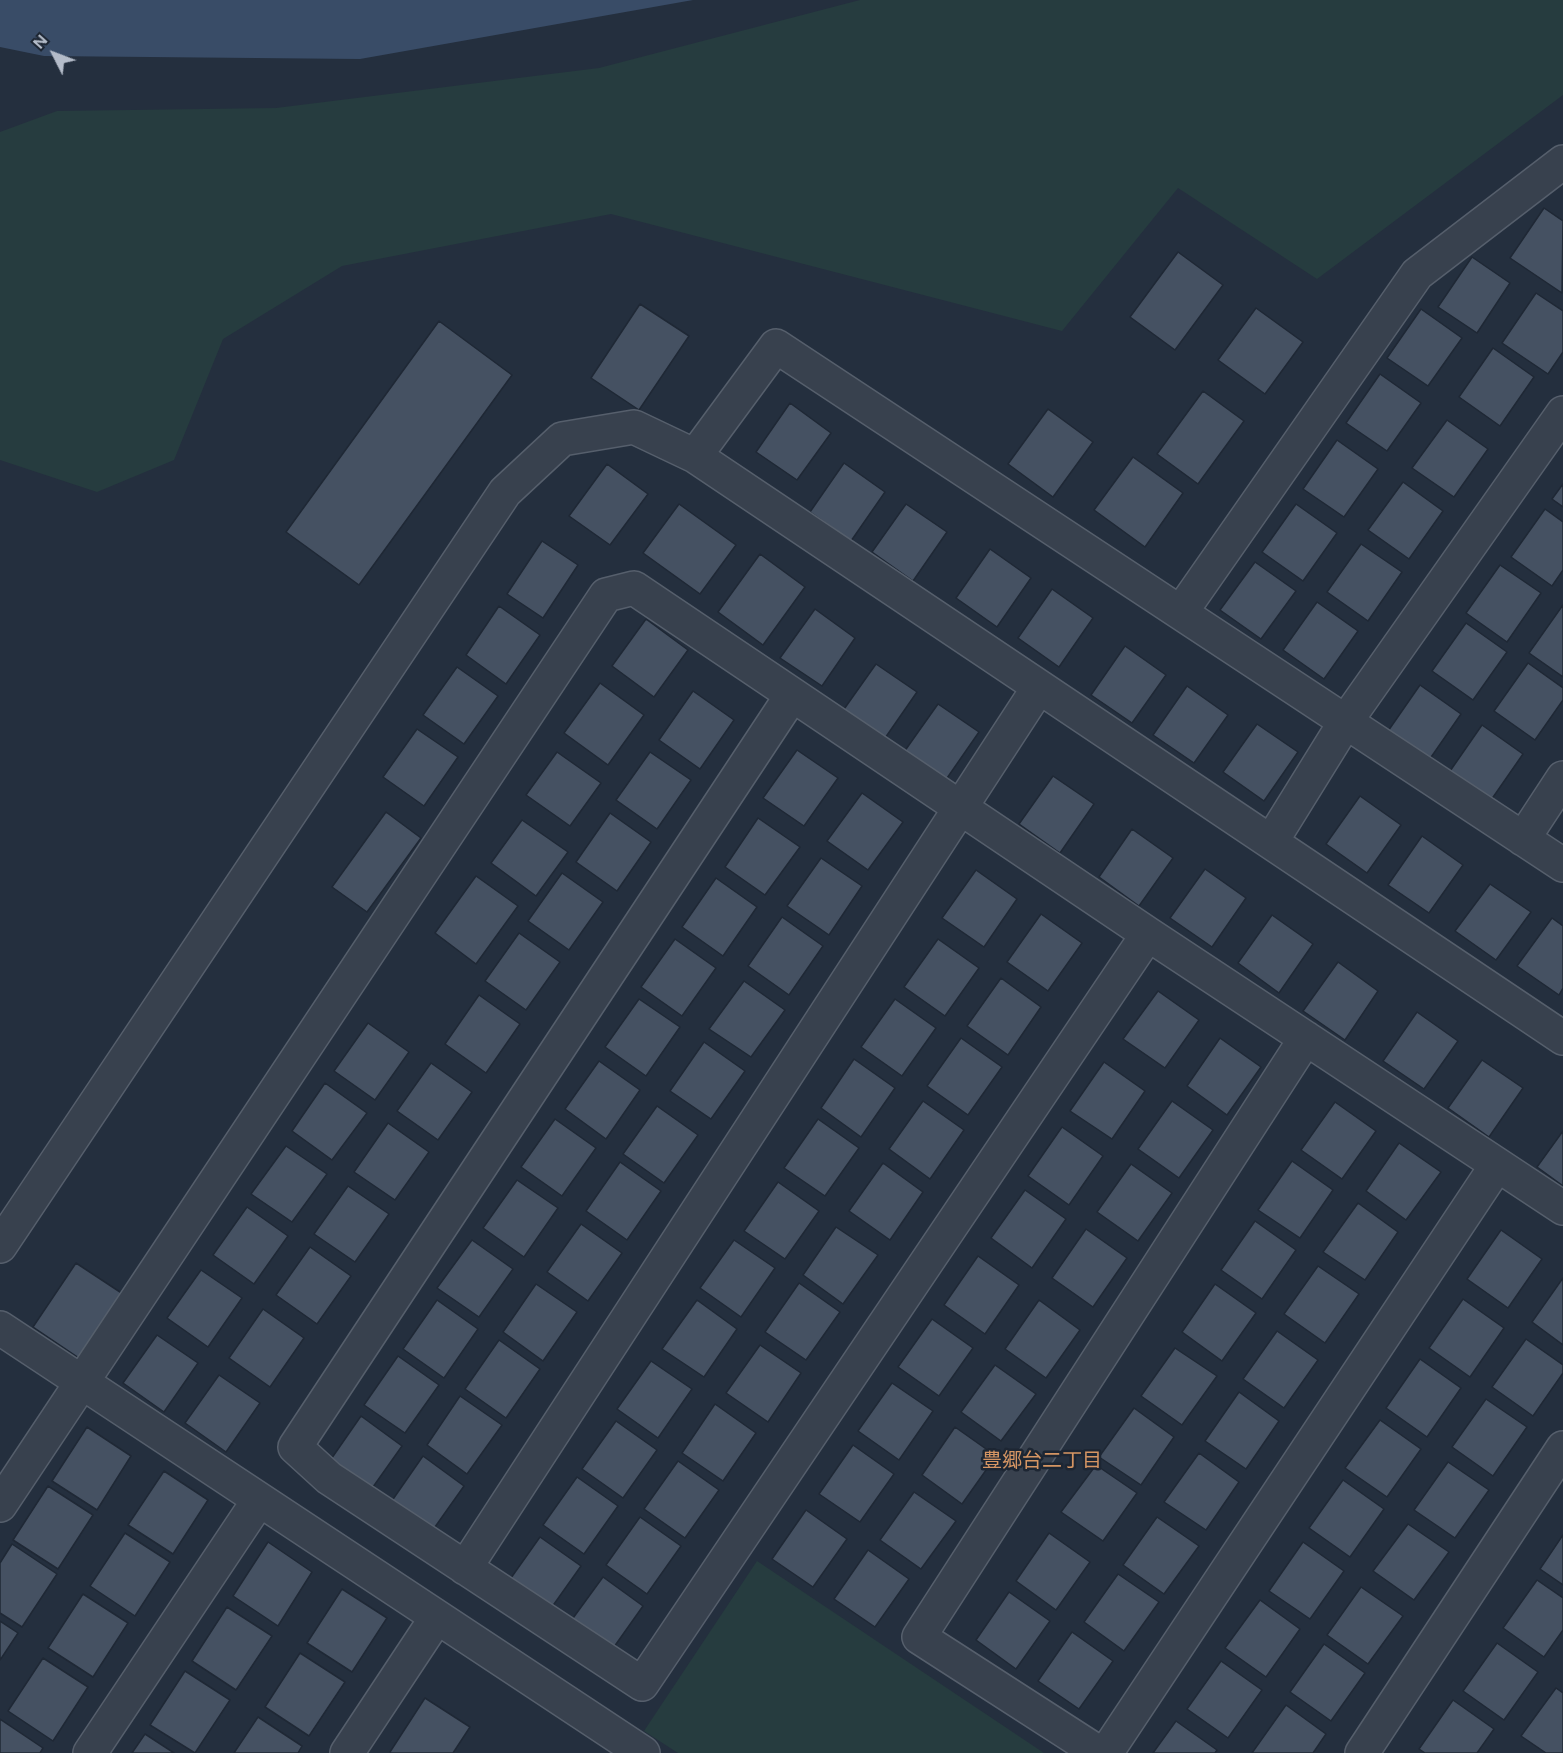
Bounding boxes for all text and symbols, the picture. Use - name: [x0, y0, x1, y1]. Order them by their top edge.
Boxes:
- north arrow: [24, 24, 84, 84]
- text: N: [29, 31, 51, 53]
- district label: 豊郷台二丁目: [982, 1449, 1102, 1473]

